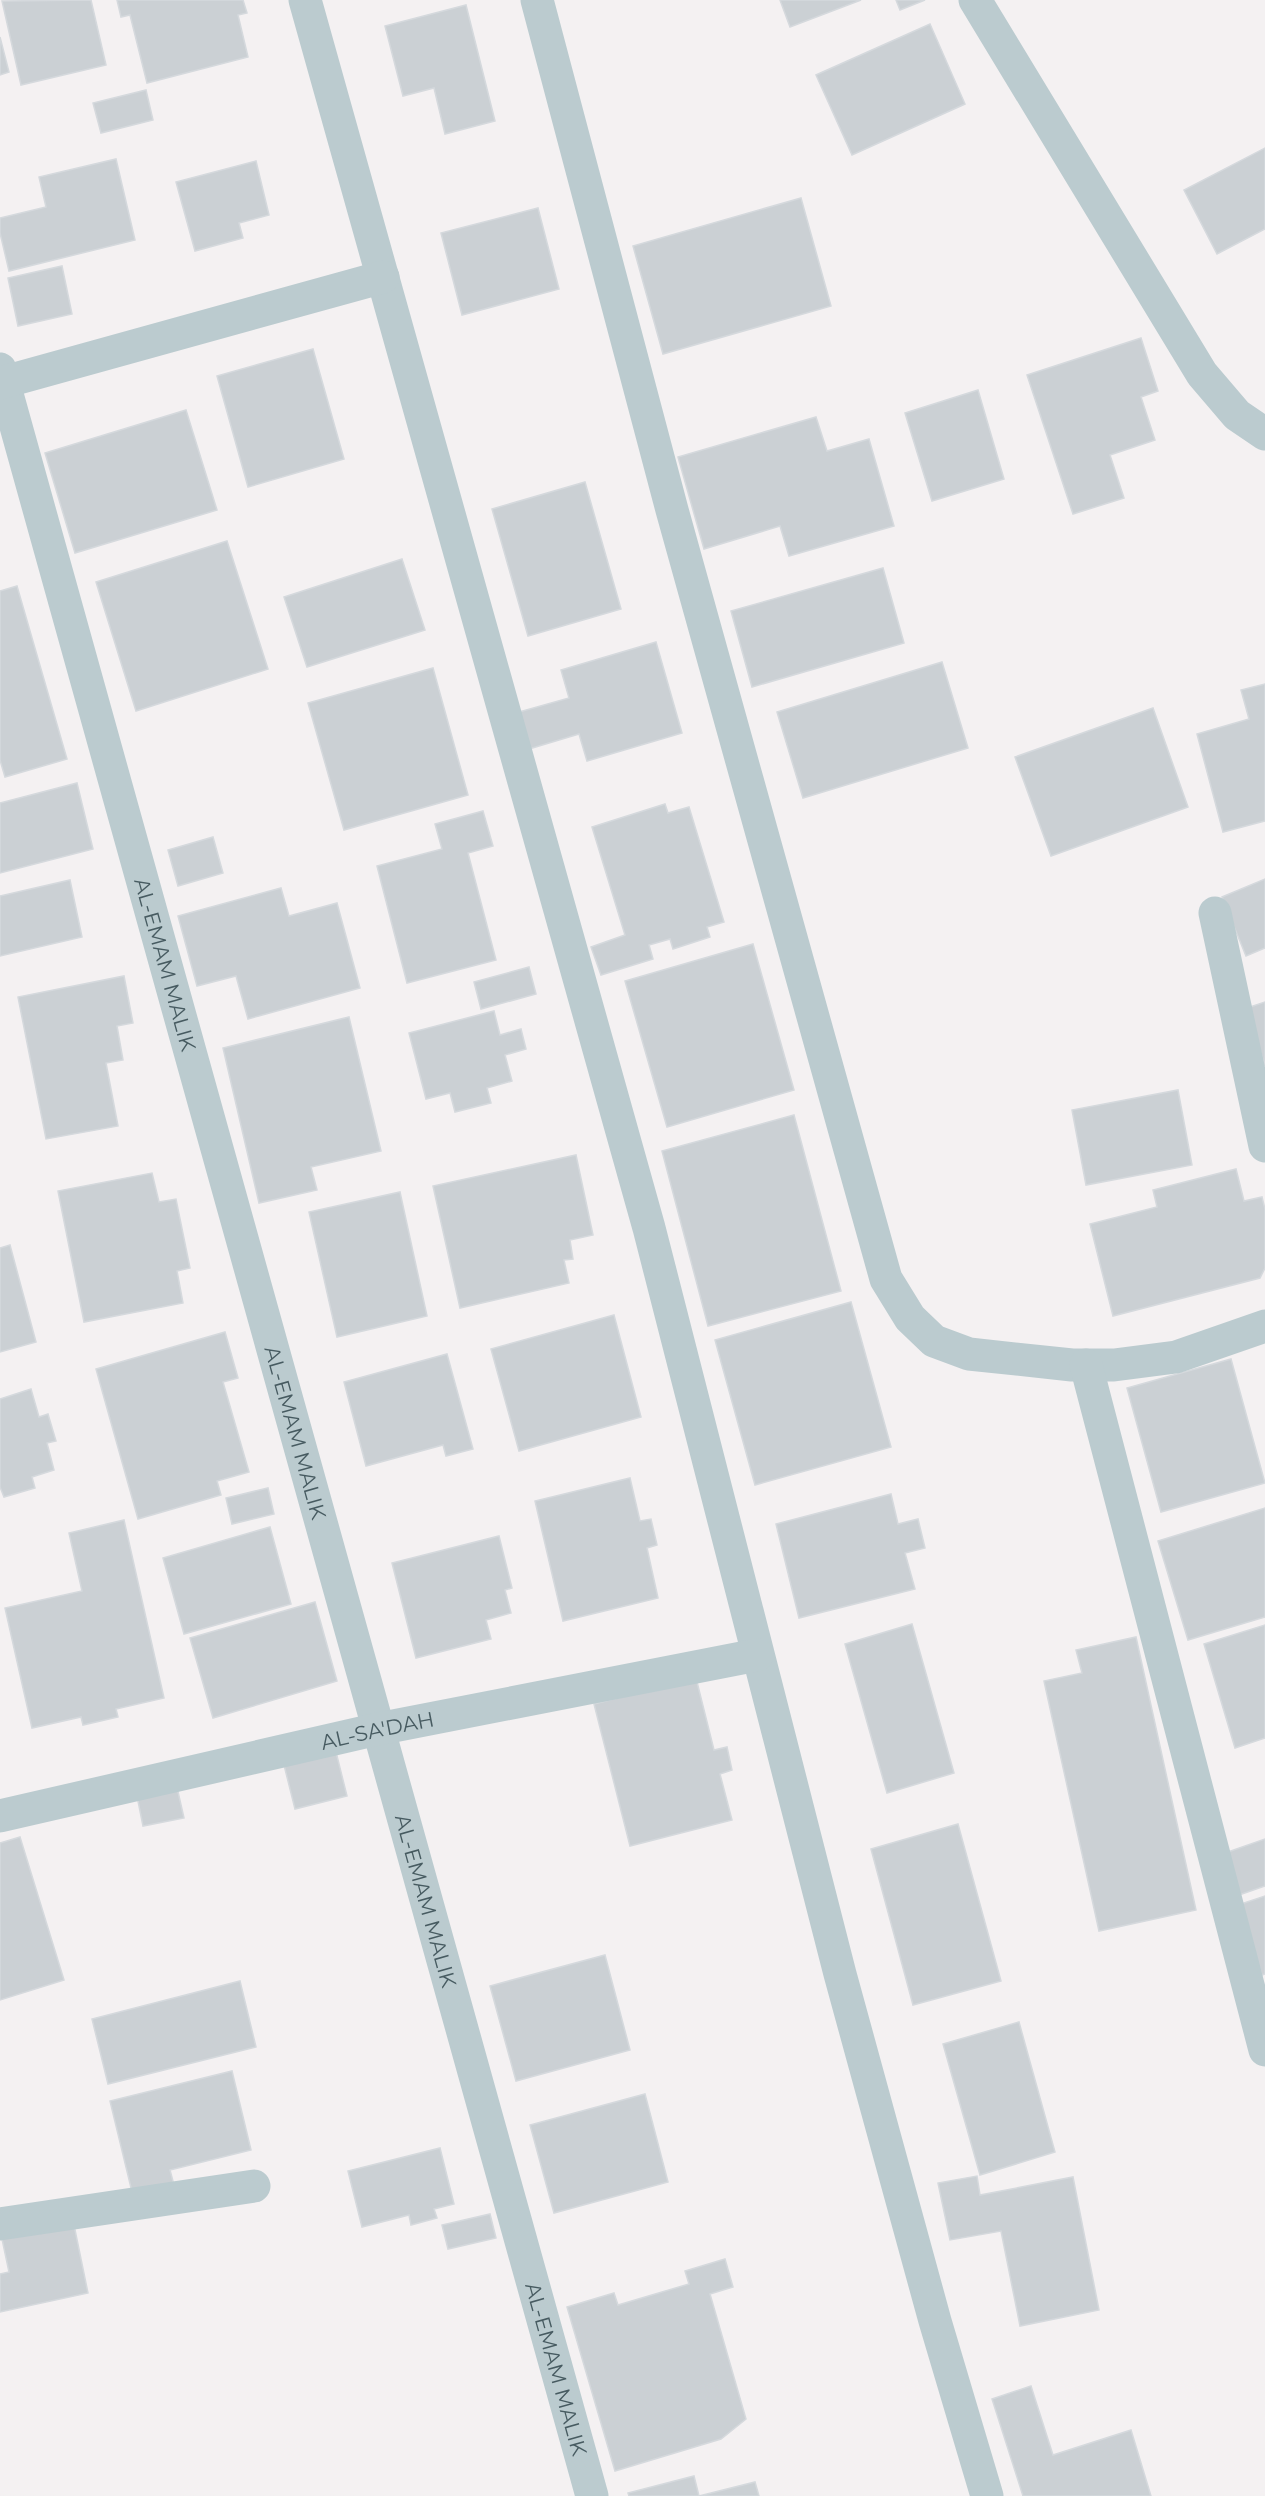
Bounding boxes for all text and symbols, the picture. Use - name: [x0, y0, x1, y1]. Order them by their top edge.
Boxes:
- street label: AL-EMAM MALIK: [130, 875, 202, 1054]
- street label: AL-EMAM MALIK: [260, 1343, 332, 1522]
- street label: AL-SA'DAH: [318, 1706, 436, 1754]
- street label: AL-EMAM MALIK: [390, 1811, 462, 1990]
- street label: AL-EMAM MALIK: [521, 2280, 593, 2458]

